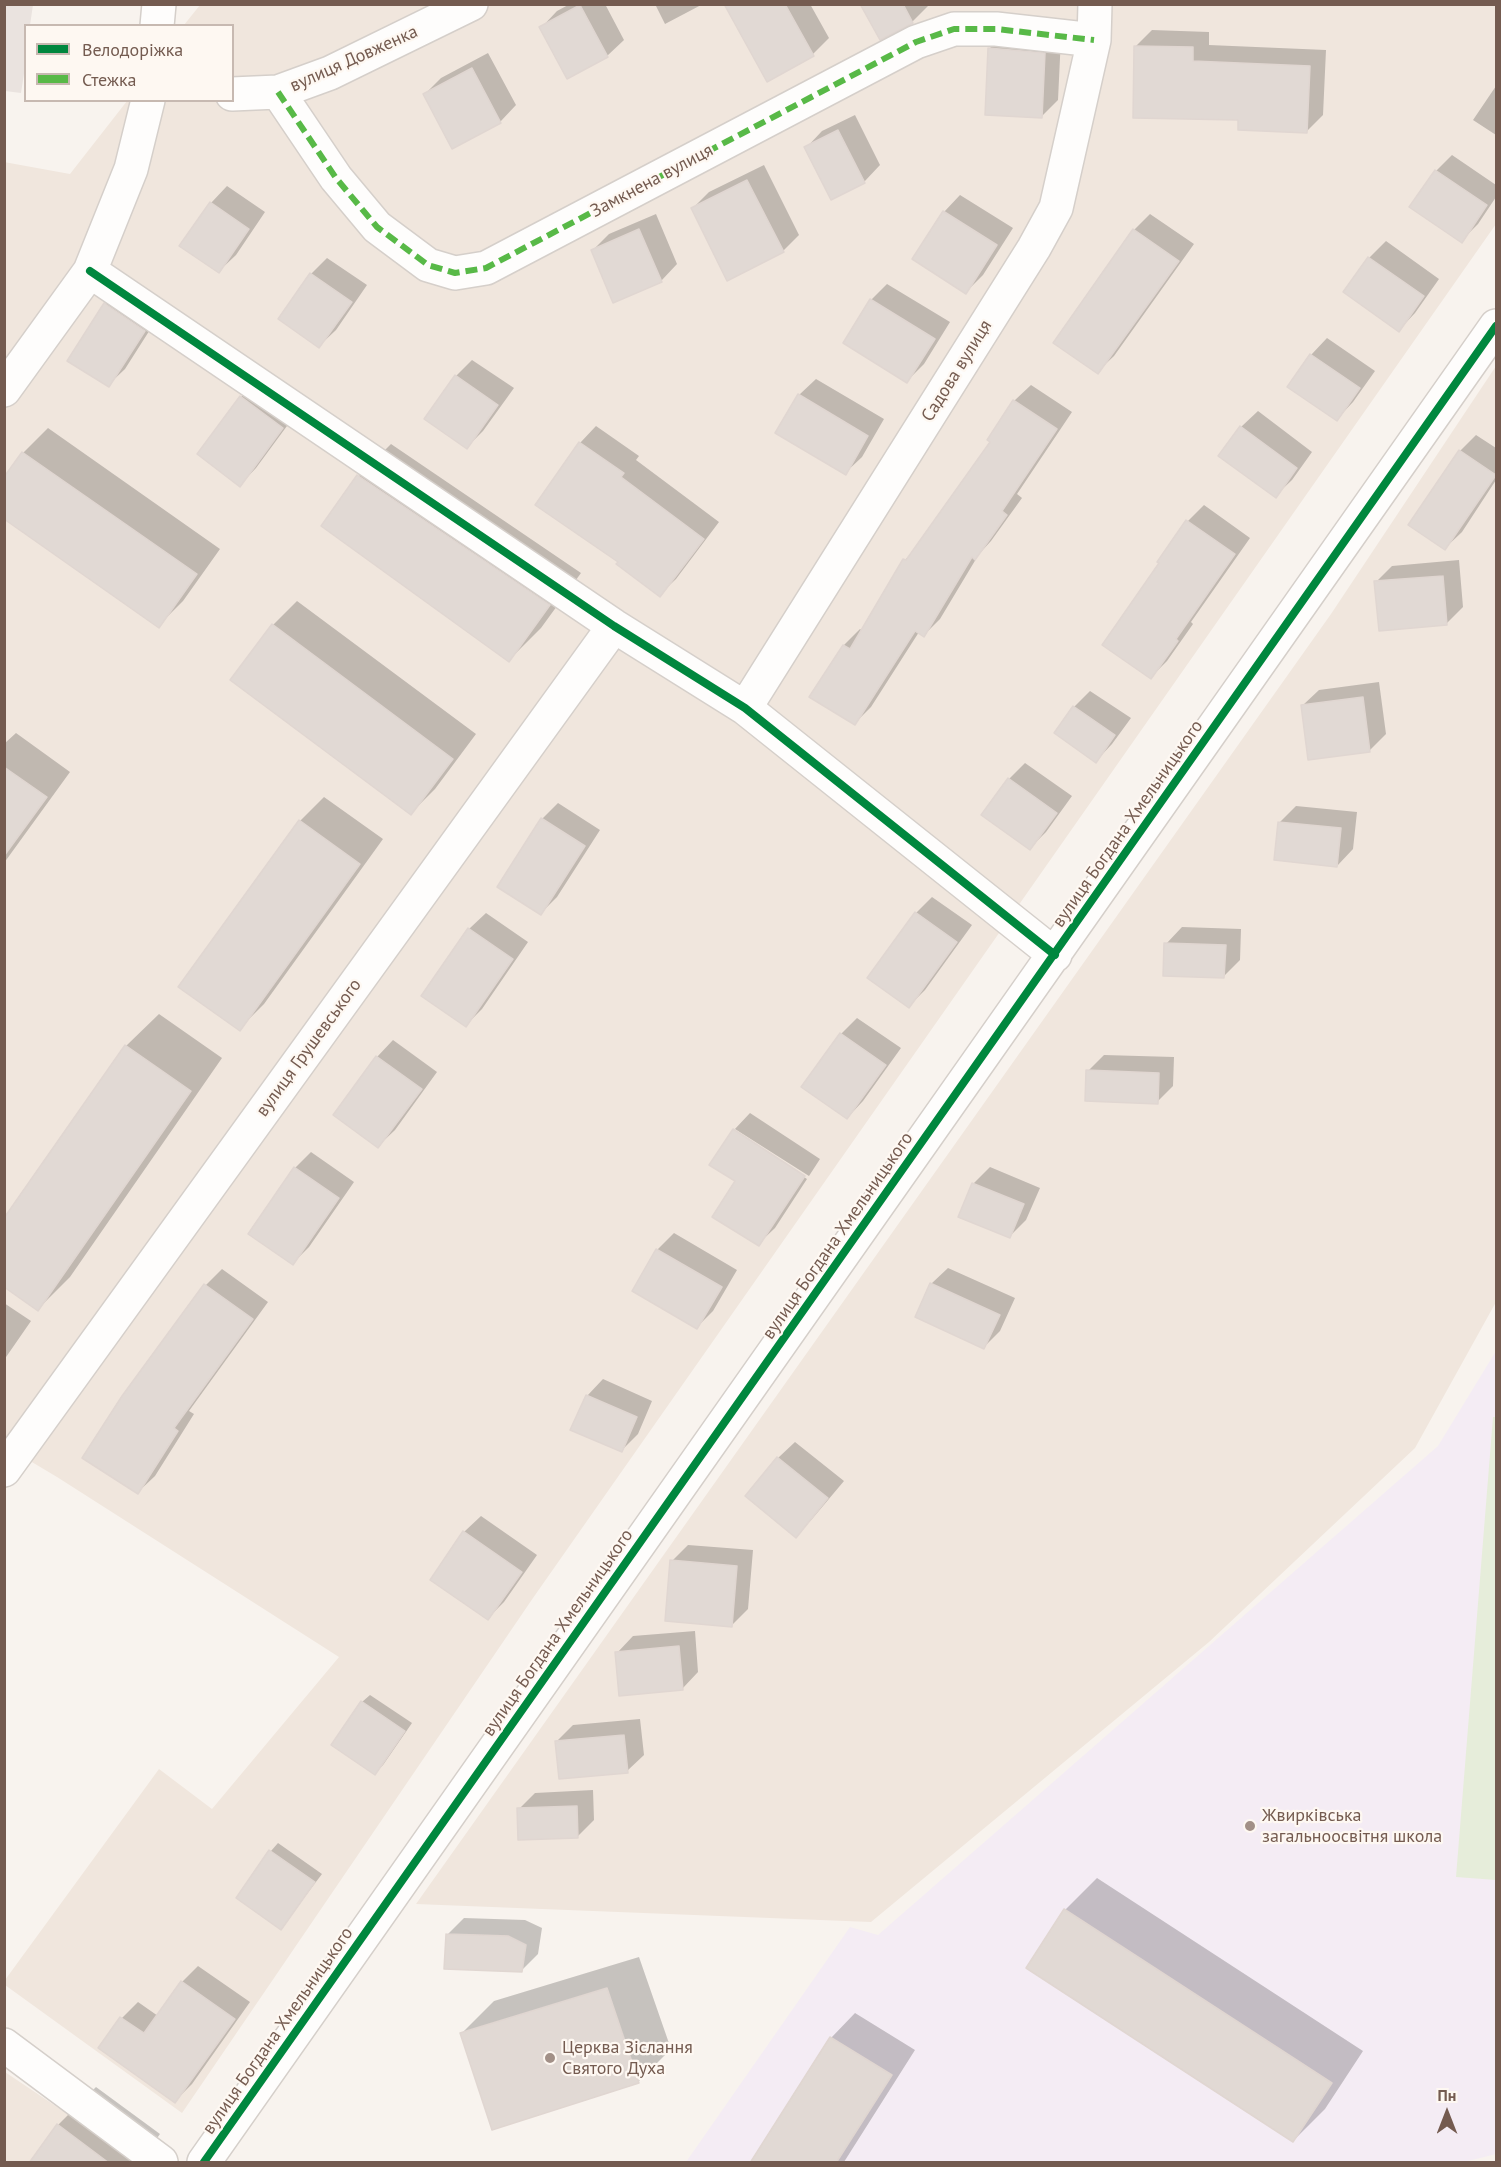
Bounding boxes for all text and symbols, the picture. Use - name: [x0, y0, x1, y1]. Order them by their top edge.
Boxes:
- street label: вулиця Довженка: [287, 21, 421, 97]
- legend: [24, 24, 234, 102]
- text: Велодоріжка: [82, 38, 183, 61]
- text: Стежка: [82, 68, 136, 91]
- street label: Замкнена вулиця: [587, 140, 717, 222]
- street label: Садова вулиця: [917, 316, 997, 426]
- street label: вулиця Богдана Хмельницького: [1048, 716, 1208, 932]
- street label: вулиця Грушевського: [252, 975, 366, 1121]
- street label: вулиця Богдана Хмельницького: [758, 1128, 918, 1344]
- street label: вулиця Богдана Хмельницького: [478, 1525, 638, 1741]
- place label: Жвирківська загальноосвітня школа: [1262, 1805, 1442, 1848]
- marker: Жвирківська загальноосвітня школа: [1243, 1819, 1257, 1833]
- street label: вулиця Богдана Хмельницького: [198, 1923, 358, 2139]
- place label: Церква Зіслання Святого Духа: [562, 2037, 693, 2080]
- marker: Церква Зіслання Святого Духа: [543, 2051, 557, 2065]
- north arrow: [1417, 2083, 1477, 2143]
- text: Пн: [1438, 2085, 1456, 2105]

